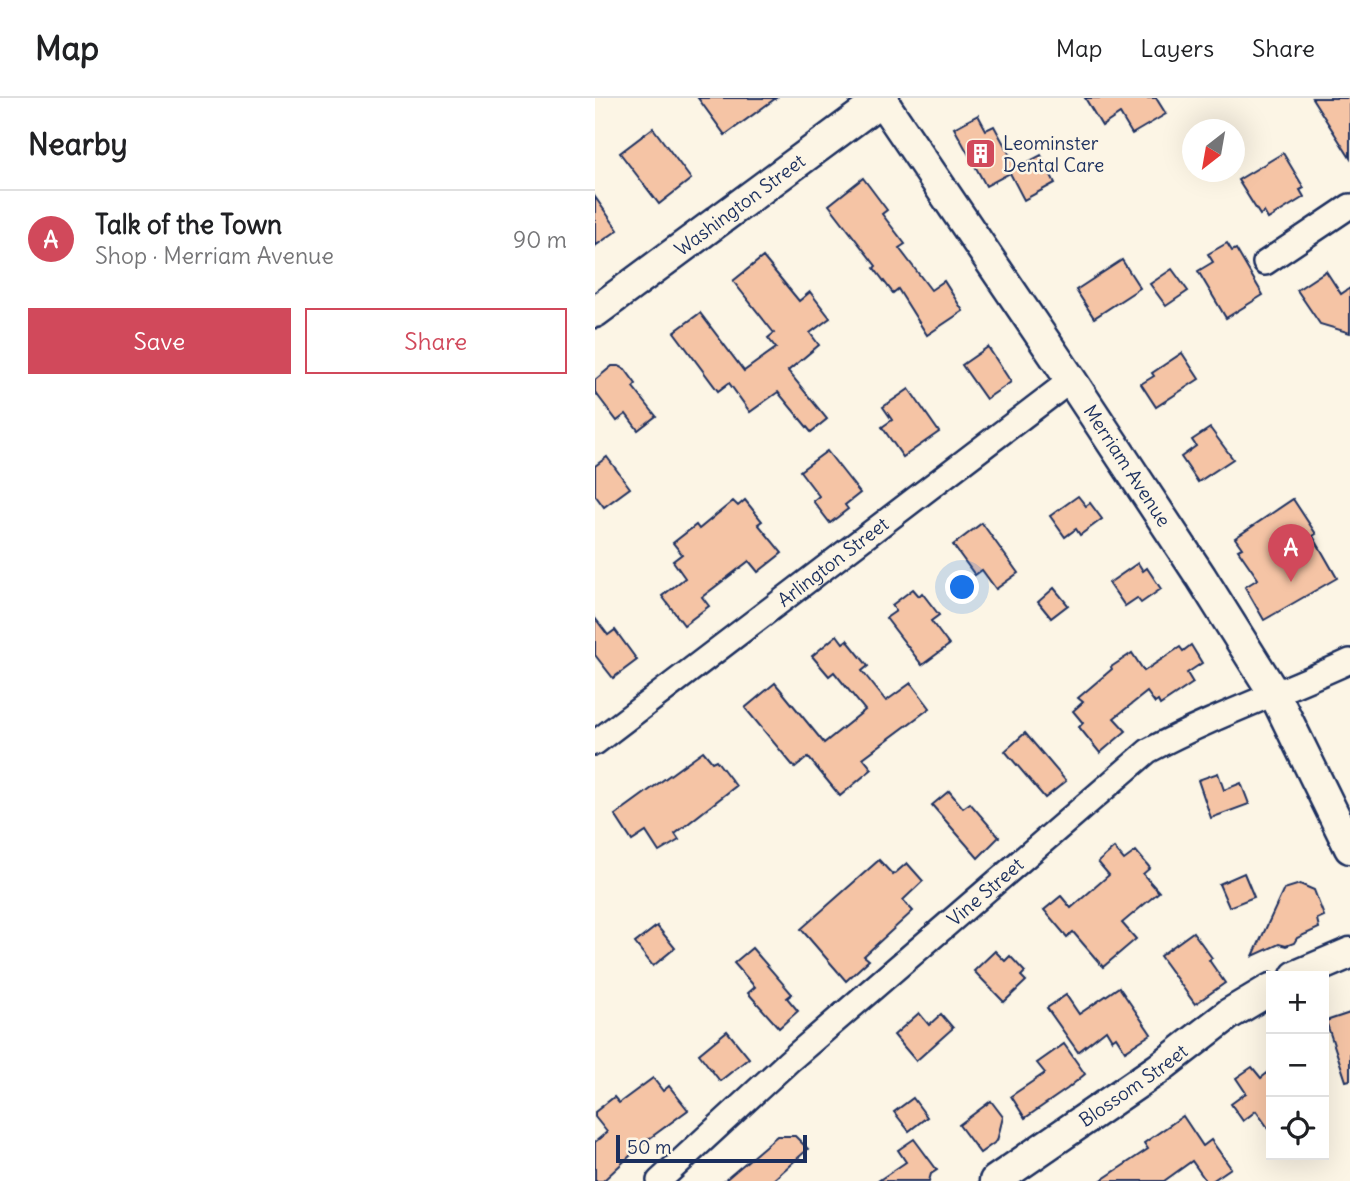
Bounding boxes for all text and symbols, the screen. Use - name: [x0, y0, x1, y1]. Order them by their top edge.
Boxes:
- text: Map: [35, 27, 99, 69]
- text: Map: [1056, 33, 1102, 63]
- text: Layers: [1140, 33, 1214, 63]
- text: Share: [1252, 33, 1315, 63]
- north arrow: [1182, 119, 1245, 182]
- text: Nearby: [28, 125, 128, 163]
- place label: Leominster Dental Care: [1003, 131, 1104, 177]
- building icon: Leominster Dental Care: [963, 137, 997, 171]
- street label: Washington Street: [670, 149, 810, 261]
- text: Talk of the Town: [95, 208, 282, 241]
- text: A: [44, 225, 58, 254]
- text: 90 m: [513, 225, 567, 254]
- text: Shop · Merriam Avenue: [95, 241, 334, 270]
- button: Save: [28, 308, 291, 374]
- button: Share: [305, 308, 567, 374]
- street label: Merriam Avenue: [1079, 400, 1176, 531]
- street label: Arlington Street: [772, 512, 893, 612]
- pin: A: [1268, 524, 1314, 582]
- your location: [945, 570, 979, 604]
- street label: Vine Street: [942, 852, 1028, 931]
- map controls: [1266, 971, 1329, 1160]
- button: +: [1266, 971, 1329, 1034]
- button: −: [1266, 1034, 1329, 1097]
- street label: Blossom Street: [1074, 1039, 1192, 1132]
- button: locate: [1266, 1097, 1329, 1160]
- scale bar: [616, 1132, 807, 1164]
- text: 50 m: [627, 1135, 672, 1159]

